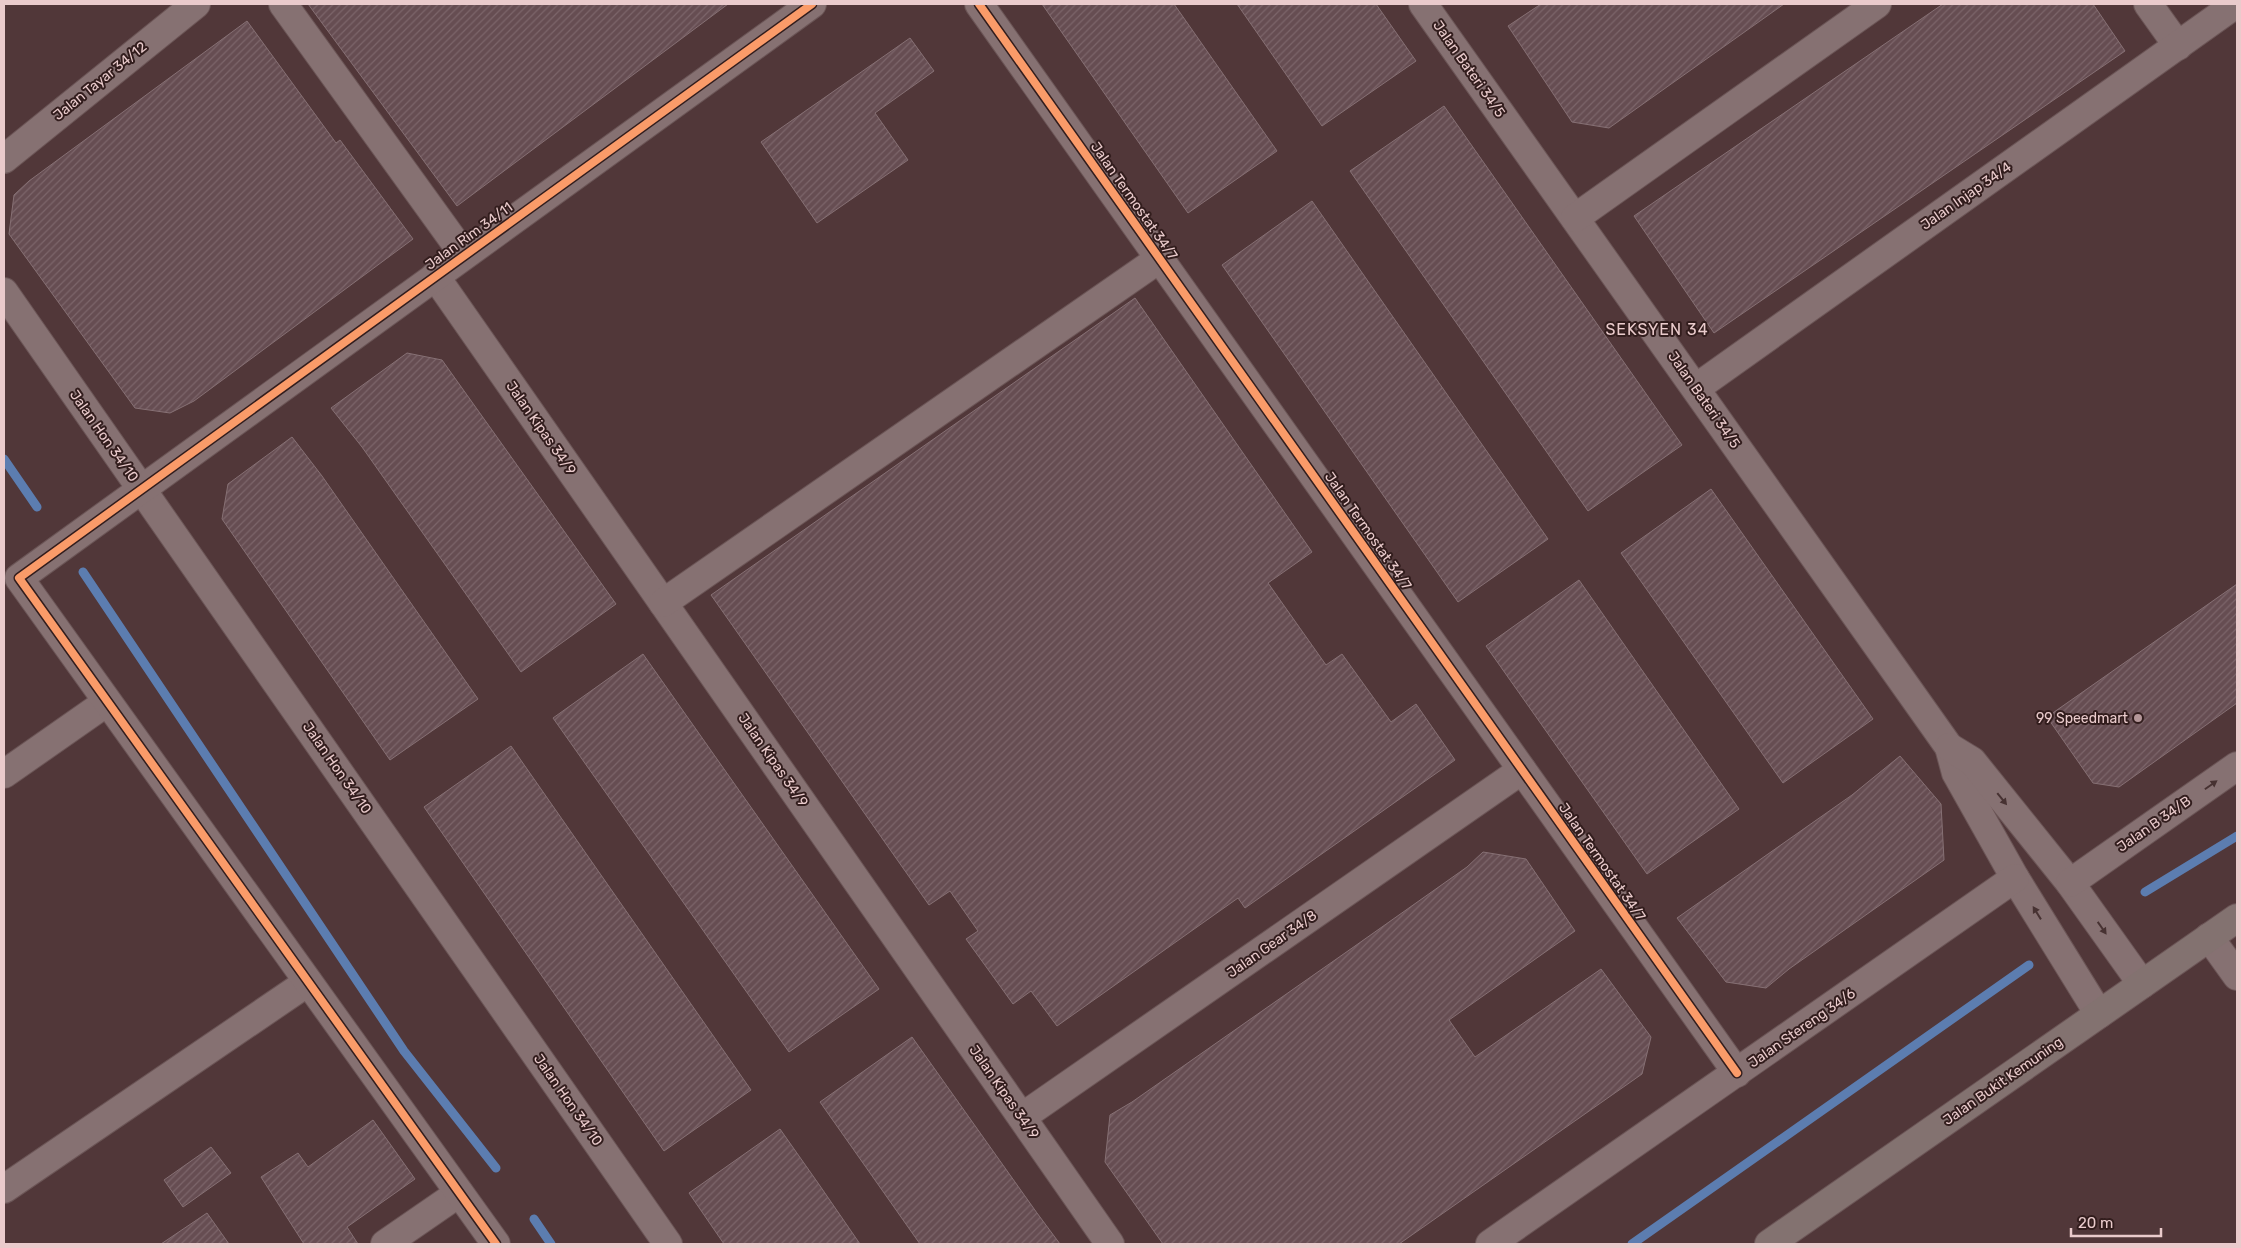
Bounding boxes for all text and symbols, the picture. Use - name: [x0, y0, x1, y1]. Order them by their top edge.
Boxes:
- street label: Jalan Bateri 34/5: [1429, 17, 1509, 121]
- street label: Jalan Tayar 34/12: [50, 38, 150, 124]
- street label: Jalan Termostat 34/7: [1087, 139, 1181, 263]
- street label: Jalan Injap 34/4: [1917, 158, 2015, 234]
- street label: Jalan Rim 34/11: [422, 199, 516, 273]
- district label: SEKSYEN 34: [1605, 320, 1709, 339]
- street label: Jalan Bateri 34/5: [1664, 348, 1744, 452]
- street label: Jalan Kipas 34/9: [502, 378, 580, 478]
- street label: Jalan Hon 34/10: [66, 387, 142, 485]
- street label: Jalan Termostat 34/7: [1321, 469, 1415, 593]
- street label: Jalan Kipas 34/9: [734, 710, 812, 810]
- place label: 99 Speedmart: [2036, 710, 2129, 727]
- marker: 99 Speedmart: [2132, 712, 2144, 724]
- street label: Jalan Hon 34/10: [299, 719, 375, 817]
- one-way arrow: [2204, 780, 2217, 790]
- one-way arrow: [1997, 792, 2008, 805]
- street label: Jalan B 34/B: [2114, 792, 2194, 856]
- street label: Jalan Termostat 34/7: [1555, 800, 1649, 924]
- one-way arrow: [2032, 906, 2041, 920]
- street label: Jalan Gear 34/8: [1224, 907, 1320, 981]
- one-way arrow: [2097, 921, 2107, 934]
- street label: Jalan Stereng 34/6: [1745, 985, 1859, 1071]
- street label: Jalan Bukit Kemuning: [1940, 1033, 2066, 1129]
- street label: Jalan Kipas 34/9: [965, 1042, 1043, 1142]
- street label: Jalan Hon 34/10: [530, 1051, 606, 1149]
- scale bar: [2071, 1206, 2161, 1238]
- text: 20 m: [2078, 1214, 2113, 1232]

